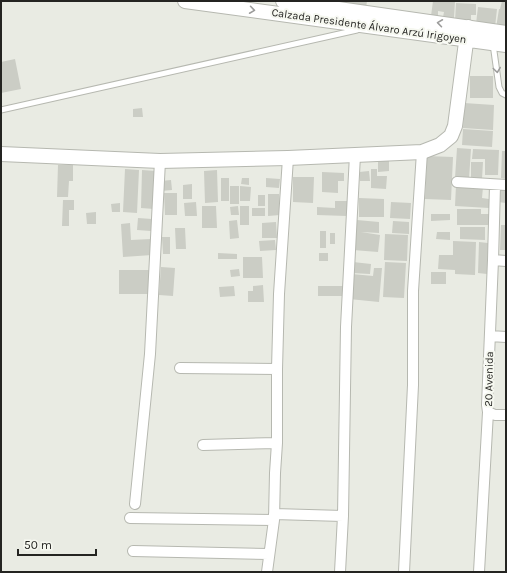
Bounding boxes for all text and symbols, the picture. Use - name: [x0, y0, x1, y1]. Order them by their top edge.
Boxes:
- street label: Calzada Presidente Álvaro Arzú Irigoyen: [271, 4, 468, 46]
- one-way arrow: [249, 5, 255, 14]
- one-way arrow: [437, 19, 443, 28]
- one-way arrow: [492, 67, 501, 74]
- street label: 20 Avenida: [482, 351, 496, 407]
- scale bar: [18, 531, 96, 557]
- text: 50 m: [24, 538, 52, 552]

